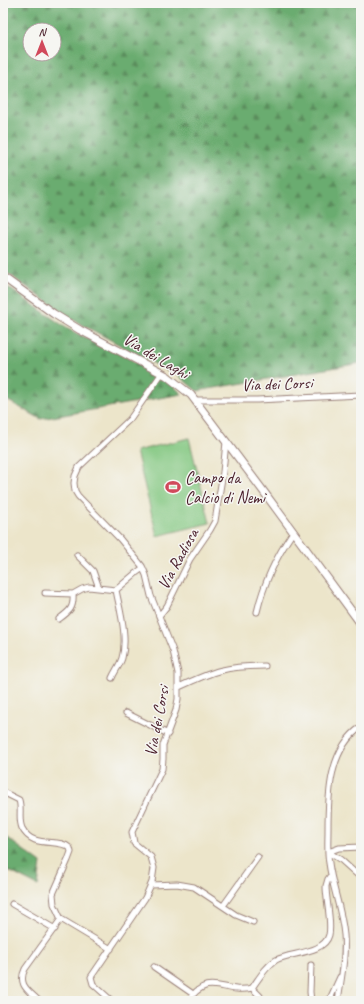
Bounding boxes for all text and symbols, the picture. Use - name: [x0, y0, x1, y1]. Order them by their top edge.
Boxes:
- north arrow: [22, 22, 62, 62]
- text: N: [39, 25, 48, 39]
- street label: Via dei Laghi: [119, 328, 195, 385]
- street label: Via dei Corsi: [241, 372, 316, 396]
- place label: Campo da Calcio di Nemi: [185, 467, 268, 508]
- sports icon: Campo da Calcio di Nemi: [164, 478, 182, 496]
- street label: Via Radiosa: [153, 523, 204, 593]
- street label: Via dei Corsi: [140, 681, 175, 758]

